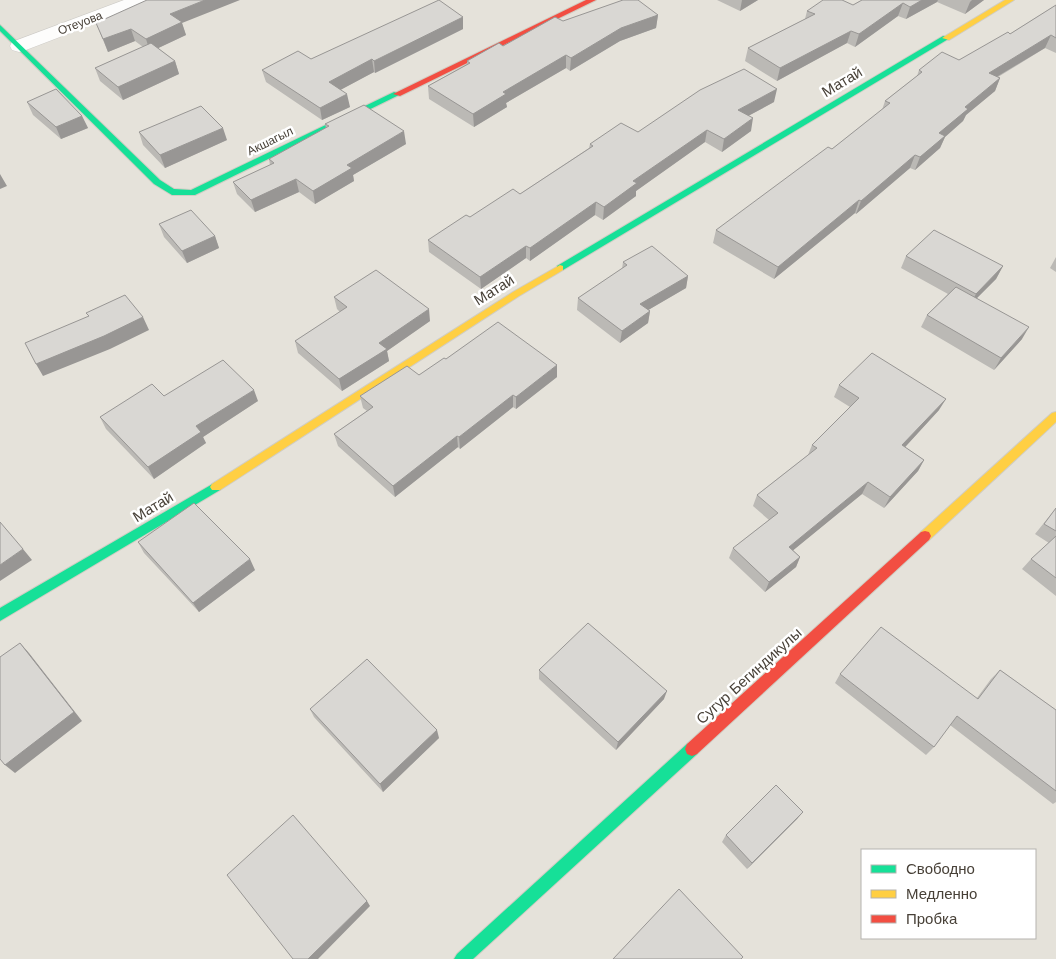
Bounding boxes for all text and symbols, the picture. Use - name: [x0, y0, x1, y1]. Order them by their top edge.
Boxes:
- street label: Отеуова: [56, 8, 105, 38]
- street label: Матай: [818, 63, 866, 101]
- street label: Акшагыл: [245, 124, 295, 158]
- street label: Матай: [471, 271, 517, 309]
- street label: Матай: [129, 488, 177, 526]
- street label: Сугур Бегиндикулы: [693, 624, 805, 728]
- legend: [861, 849, 1036, 939]
- text: Свободно: [906, 860, 975, 878]
- text: Медленно: [906, 885, 977, 903]
- text: Пробка: [906, 910, 958, 928]

